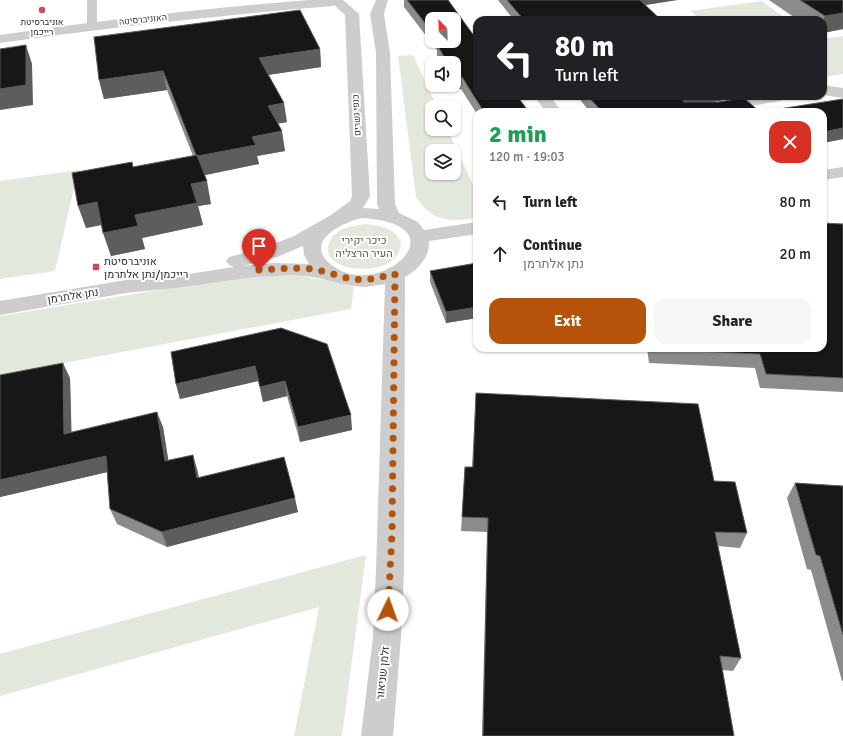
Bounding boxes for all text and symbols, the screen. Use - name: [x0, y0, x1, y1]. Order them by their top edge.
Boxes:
- marker: אוניברסיטת רייכמן: [37, 5, 47, 15]
- street label: האוניברסיטה: [118, 12, 168, 28]
- north arrow: [425, 12, 461, 48]
- map controls: [425, 12, 461, 180]
- place label: אוניברסיטת רייכמן: [20, 17, 64, 38]
- text: 80 m: [555, 30, 614, 64]
- icon: left: [489, 32, 541, 84]
- button: sound: [425, 56, 461, 92]
- text: Turn left: [555, 64, 618, 86]
- street label: כנפי נשרים: [350, 94, 364, 136]
- button: search: [425, 100, 461, 136]
- text: 2 min: [489, 119, 547, 149]
- button: close: [769, 121, 811, 163]
- button: layers: [425, 144, 461, 180]
- text: 120 m · 19:03: [489, 149, 565, 165]
- icon: left: [489, 191, 511, 213]
- text: Turn left: [523, 193, 577, 211]
- text: 80 m: [780, 193, 811, 211]
- pin: [242, 229, 276, 270]
- park label: כיכר יקירי העיר הרצליה: [335, 234, 393, 260]
- icon: arrive: [248, 235, 270, 257]
- text: Continue: [523, 236, 582, 254]
- icon: ahead: [489, 243, 511, 265]
- text: 20 m: [780, 245, 811, 263]
- place label: אוניברסיטת רייכמן/נתן אלתרמן: [104, 255, 188, 281]
- text: נתן אלתרמן: [523, 256, 584, 272]
- marker: אוניברסיטת רייכמן/נתן אלתרמן: [91, 262, 101, 272]
- street label: נתן אלתרמן: [47, 286, 99, 306]
- button: Exit: [489, 298, 646, 344]
- button: Share: [654, 298, 811, 344]
- position arrow: [367, 589, 409, 631]
- street label: זלמן שניאור: [374, 645, 392, 700]

